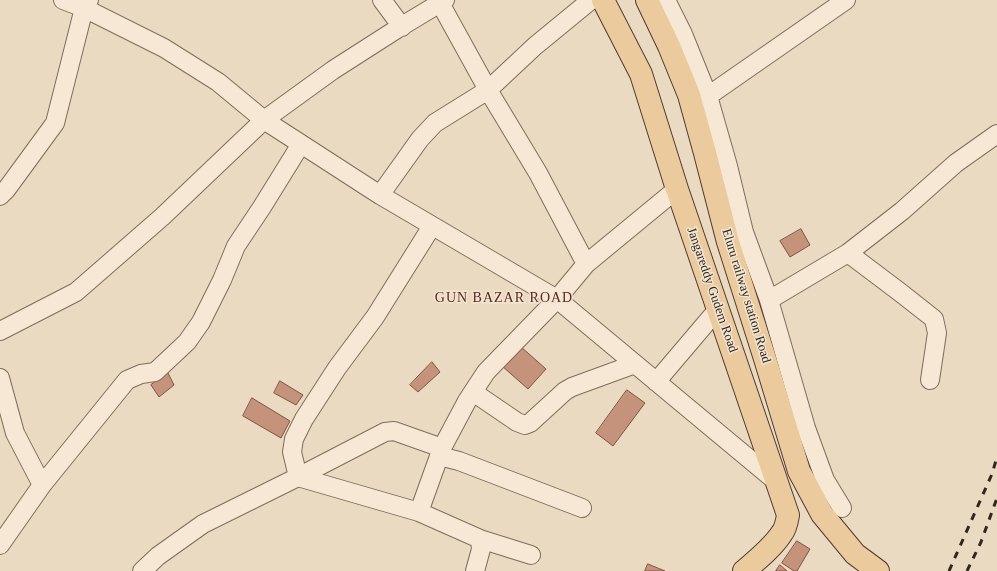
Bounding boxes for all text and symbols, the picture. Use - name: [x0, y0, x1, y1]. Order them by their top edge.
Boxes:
- street label: Jangareddy Gudem Road: [683, 225, 741, 355]
- street label: Eluru railway station Road: [718, 227, 774, 365]
- district label: GUN BAZAR ROAD: [435, 290, 573, 306]

